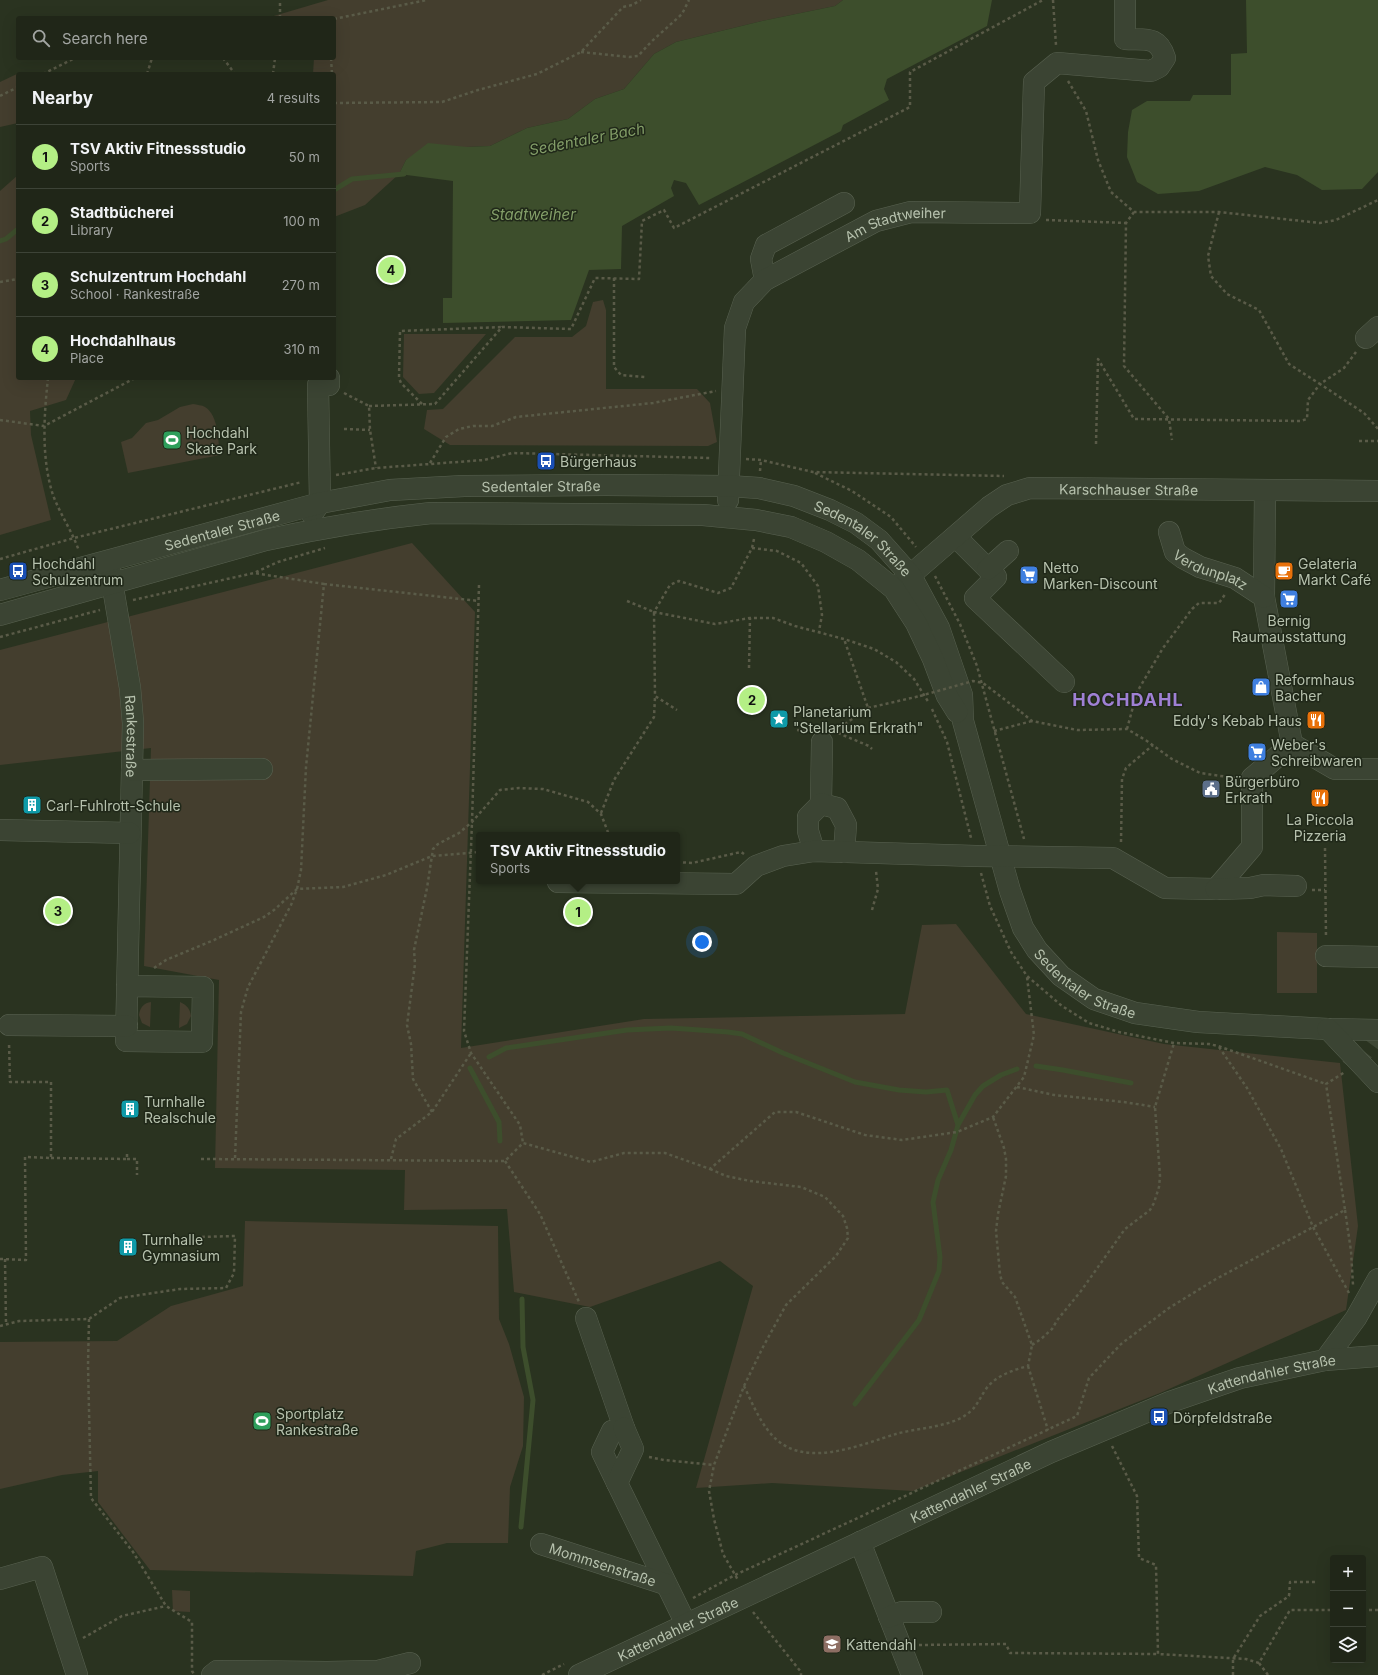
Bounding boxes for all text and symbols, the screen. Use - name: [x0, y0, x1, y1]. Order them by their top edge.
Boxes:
- search box: [16, 16, 336, 60]
- icon: search: [30, 27, 52, 49]
- text: Search here: [62, 29, 148, 48]
- text: Nearby: [32, 88, 93, 108]
- text: 4 results: [267, 90, 320, 106]
- water label: Sedentaler Bach: [527, 118, 647, 160]
- text: TSV Aktiv Fitnessstudio: [70, 139, 246, 158]
- text: 1: [42, 149, 48, 165]
- text: 50 m: [289, 149, 320, 165]
- text: Sports: [70, 158, 110, 174]
- text: Stadtbücherei: [70, 203, 174, 222]
- street label: Am Stadtweiher: [842, 203, 946, 245]
- water label: Stadtweiher: [490, 205, 576, 224]
- text: 2: [41, 213, 49, 229]
- text: 100 m: [283, 213, 320, 229]
- text: Library: [70, 222, 113, 238]
- pin: 4: [378, 255, 404, 285]
- text: Schulzentrum Hochdahl: [70, 267, 246, 286]
- text: 3: [41, 277, 49, 293]
- text: 270 m: [282, 277, 320, 293]
- text: School · Rankestraße: [70, 286, 200, 302]
- text: Hochdahlhaus: [70, 331, 176, 350]
- text: 4: [41, 341, 49, 357]
- text: 310 m: [283, 341, 320, 357]
- text: Place: [70, 350, 104, 366]
- place label: Hochdahl Skate Park: [186, 424, 257, 457]
- sports icon: Hochdahl Skate Park: [161, 429, 183, 451]
- bus stop icon: Bürgerhaus: [535, 450, 557, 472]
- place label: Bürgerhaus: [560, 453, 637, 470]
- street label: Sedentaler Straße: [481, 477, 601, 494]
- street label: Karschhauser Straße: [1059, 480, 1198, 498]
- street label: Sedentaler Straße: [812, 496, 915, 580]
- street label: Sedentaler Straße: [162, 506, 282, 553]
- street label: Verdunplatz: [1170, 545, 1251, 593]
- place label: Hochdahl Schulzentrum: [32, 555, 123, 588]
- place label: Gelateria Markt Café: [1298, 555, 1371, 588]
- place label: Netto Marken-Discount: [1043, 559, 1158, 592]
- bus stop icon: Hochdahl Schulzentrum: [7, 560, 29, 582]
- cafe icon: Gelateria Markt Café: [1273, 560, 1295, 582]
- supermarket icon: Netto Marken-Discount: [1018, 564, 1040, 586]
- supermarket icon: Bernig Raumausstattung: [1278, 588, 1300, 610]
- place label: Bernig Raumausstattung: [1232, 612, 1346, 645]
- place label: Reformhaus Bacher: [1275, 671, 1355, 704]
- shop icon: Reformhaus Bacher: [1250, 676, 1272, 698]
- pin: 2: [739, 685, 765, 715]
- district label: HOCHDAHL: [1072, 689, 1184, 710]
- street label: Rankestraße: [122, 694, 142, 778]
- place label: Planetarium "Stellarium Erkrath": [793, 703, 923, 736]
- place icon: Planetarium "Stellarium Erkrath": [768, 708, 790, 730]
- restaurant icon: Eddy's Kebab Haus: [1305, 709, 1327, 731]
- place label: Eddy's Kebab Haus: [1173, 712, 1302, 729]
- place label: Weber's Schreibwaren: [1271, 736, 1362, 769]
- supermarket icon: Weber's Schreibwaren: [1246, 741, 1268, 763]
- place label: Bürgerbüro Erkrath: [1225, 773, 1300, 806]
- public building icon: Bürgerbüro Erkrath: [1200, 778, 1222, 800]
- restaurant icon: La Piccola Pizzeria: [1309, 787, 1331, 809]
- building icon: Carl-Fuhlrott-Schule: [21, 794, 43, 816]
- place label: Carl-Fuhlrott-Schule: [46, 797, 181, 814]
- place label: La Piccola Pizzeria: [1286, 811, 1354, 844]
- popup: [476, 832, 680, 884]
- text: TSV Aktiv Fitnessstudio: [490, 841, 666, 860]
- text: Sports: [490, 860, 530, 876]
- pin: 3: [45, 896, 71, 926]
- pin: 1: [565, 897, 591, 927]
- your location: [692, 932, 712, 952]
- street label: Sedentaler Straße: [1031, 945, 1138, 1021]
- place label: Turnhalle Realschule: [144, 1093, 216, 1126]
- building icon: Turnhalle Realschule: [119, 1098, 141, 1120]
- place label: Turnhalle Gymnasium: [142, 1231, 220, 1264]
- building icon: Turnhalle Gymnasium: [117, 1236, 139, 1258]
- street label: Kattendahler Straße: [1205, 1351, 1336, 1397]
- place label: Sportplatz Rankestraße: [276, 1405, 359, 1438]
- bus stop icon: Dörpfeldstraße: [1148, 1406, 1170, 1428]
- place label: Dörpfeldstraße: [1173, 1409, 1272, 1426]
- sports icon: Sportplatz Rankestraße: [251, 1410, 273, 1432]
- street label: Kattendahler Straße: [907, 1454, 1034, 1526]
- street label: Mommsenstraße: [547, 1539, 658, 1589]
- map controls: [1330, 1555, 1366, 1663]
- button: +: [1330, 1555, 1366, 1591]
- button: −: [1330, 1591, 1366, 1627]
- street label: Kattendahler Straße: [614, 1593, 741, 1664]
- button: layers: [1330, 1627, 1366, 1663]
- school or university icon: Kattendahl: [821, 1633, 843, 1655]
- place label: Kattendahl: [846, 1636, 917, 1653]

